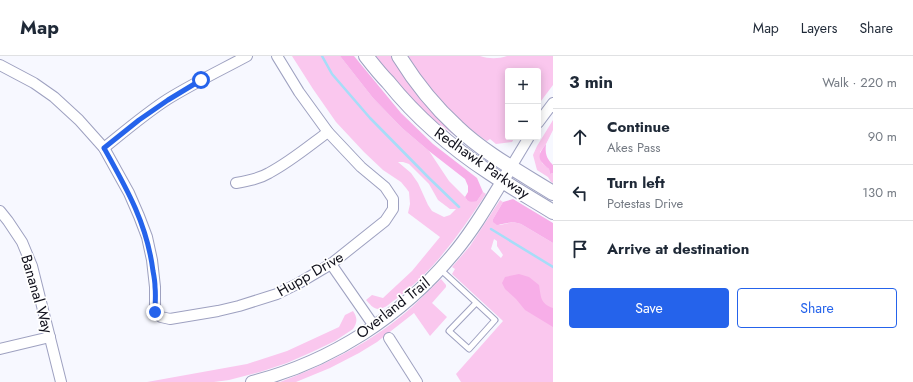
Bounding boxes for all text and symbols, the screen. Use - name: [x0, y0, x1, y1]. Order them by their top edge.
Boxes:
- text: Map: [20, 14, 59, 41]
- text: Map: [753, 18, 779, 38]
- text: Layers: [801, 18, 837, 38]
- text: Share: [859, 18, 893, 38]
- map controls: [505, 68, 541, 140]
- button: +: [505, 68, 541, 104]
- text: 3 min: [569, 70, 613, 94]
- route start: [192, 71, 210, 89]
- text: Walk · 220 m: [822, 73, 897, 92]
- button: −: [505, 104, 541, 140]
- text: Continue: [607, 116, 670, 138]
- street label: Redhawk Parkway: [430, 122, 534, 204]
- icon: ahead: [569, 126, 591, 148]
- text: 90 m: [868, 127, 897, 146]
- text: Akes Pass: [607, 138, 660, 157]
- text: Turn left: [607, 172, 665, 194]
- icon: left: [569, 182, 591, 204]
- text: 130 m: [862, 183, 897, 202]
- text: Potestas Drive: [607, 194, 683, 213]
- icon: arrive: [569, 238, 591, 260]
- text: Arrive at destination: [607, 238, 749, 260]
- street label: Hupp Drive: [273, 246, 348, 302]
- street label: Bananal Way: [15, 252, 59, 336]
- street label: Overland Trail: [351, 272, 435, 344]
- button: Save: [569, 288, 729, 328]
- button: Share: [737, 288, 897, 328]
- route end: [146, 303, 164, 321]

